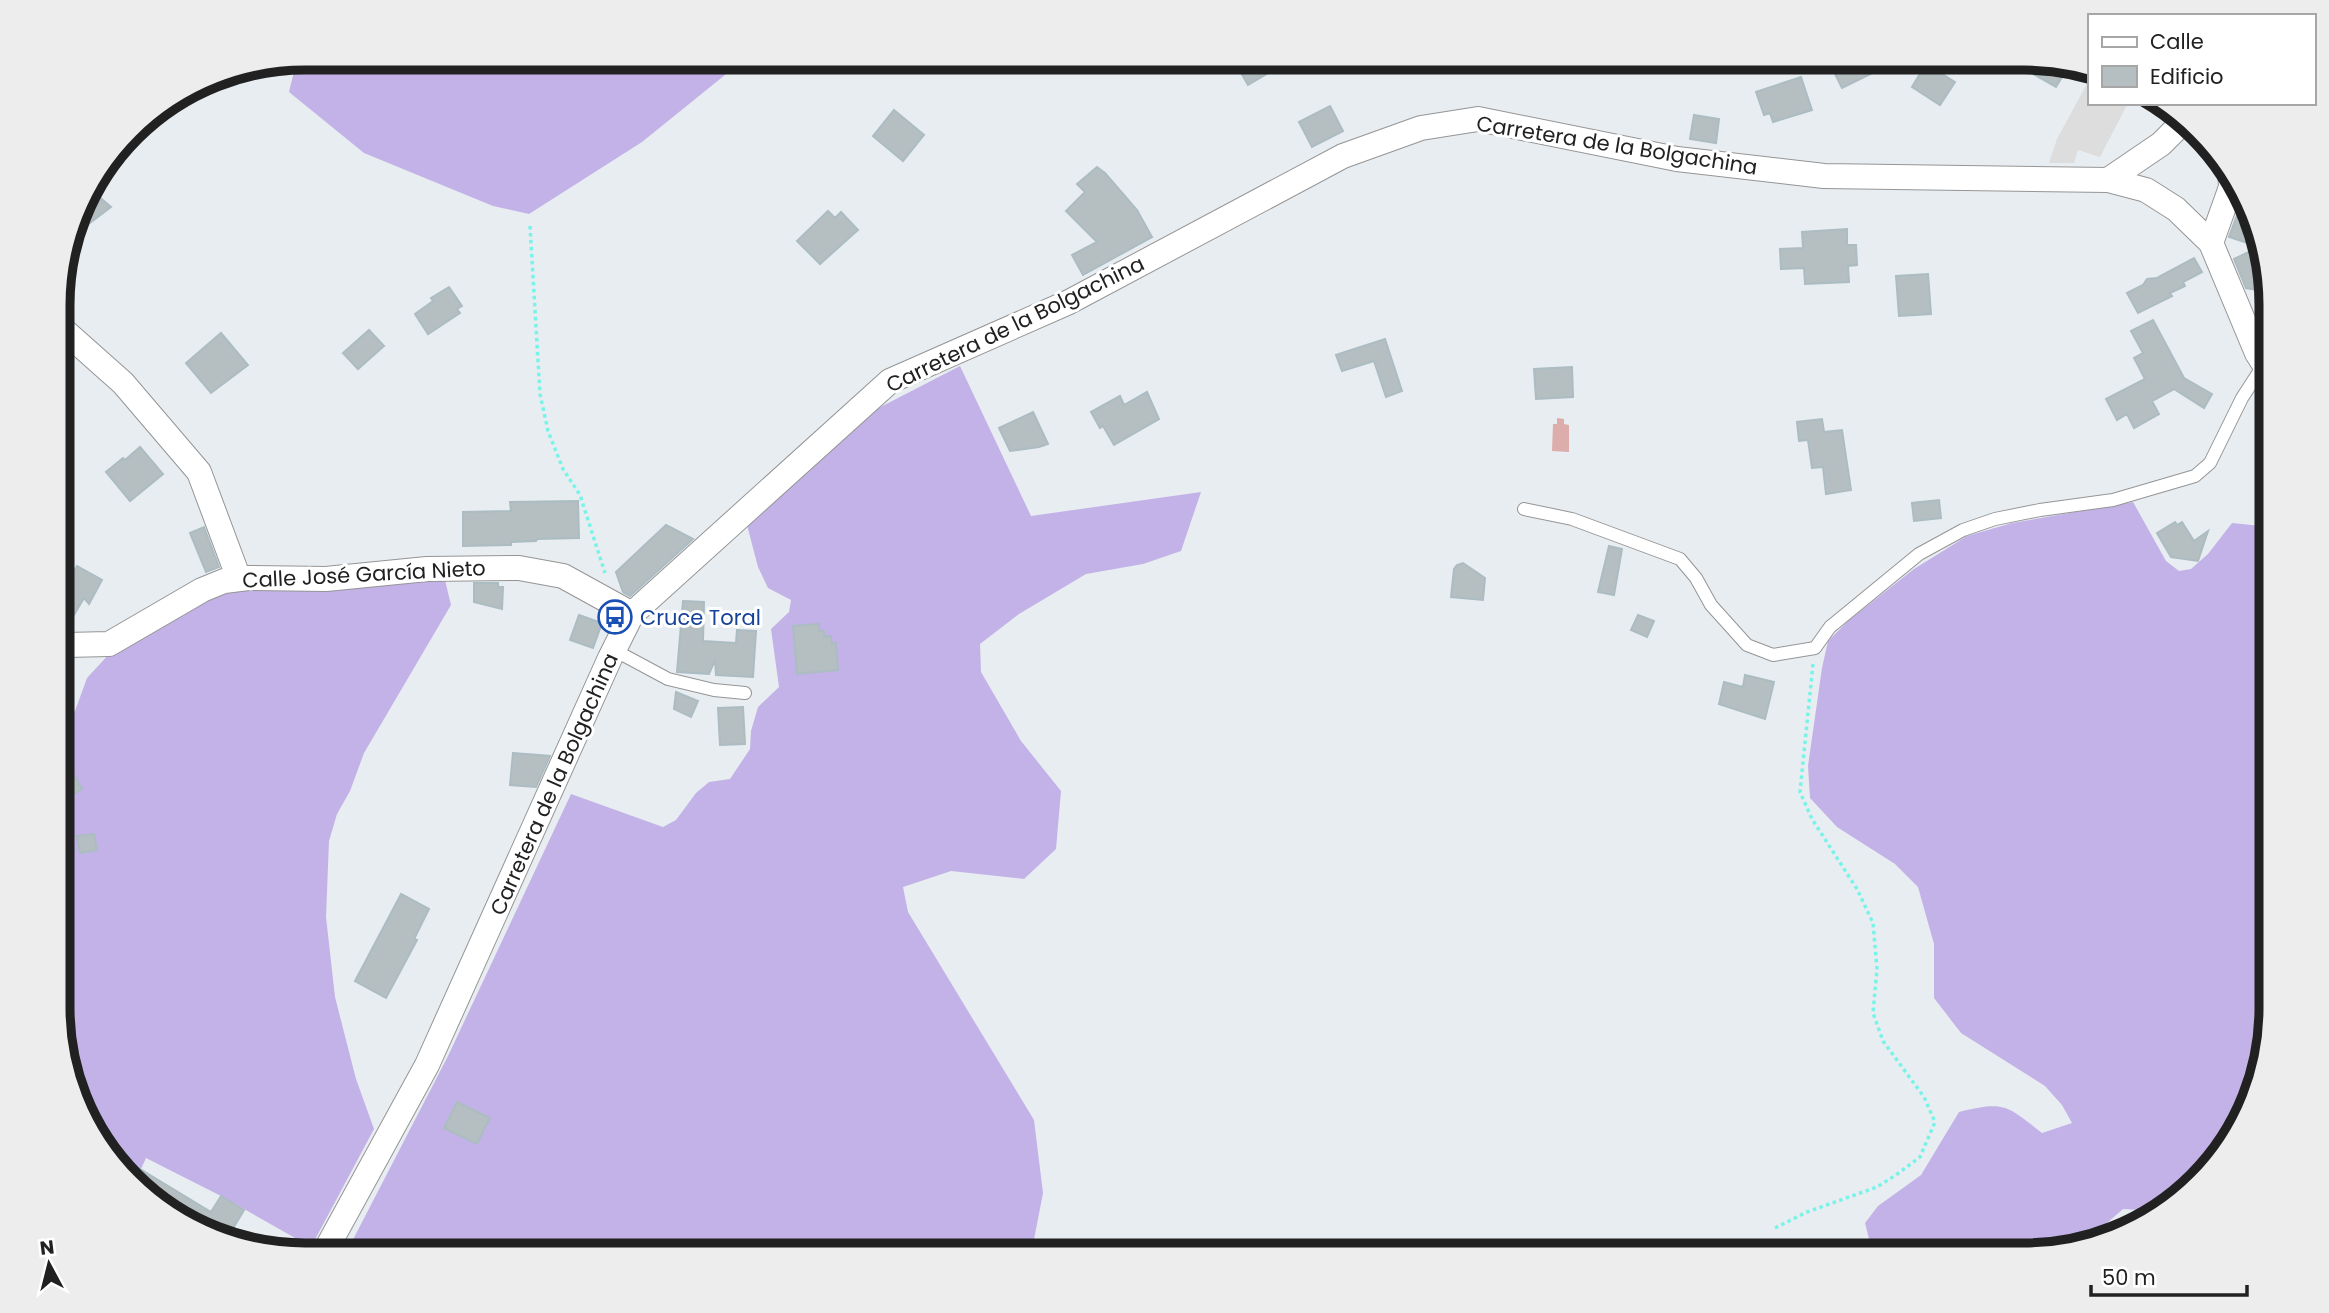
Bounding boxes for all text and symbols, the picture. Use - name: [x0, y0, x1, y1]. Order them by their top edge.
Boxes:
- legend: [2088, 14, 2315, 105]
- text: Calle: [2150, 27, 2204, 56]
- text: Edificio: [2150, 62, 2224, 91]
- street label: Carretera de la Bolgachina: [1474, 108, 1760, 182]
- street label: Carretera de la Bolgachina: [881, 249, 1149, 399]
- street label: Calle José García Nieto: [242, 553, 486, 595]
- bus stop icon: Cruce Toral: [596, 598, 634, 636]
- place label: Cruce Toral: [640, 603, 761, 632]
- street label: Carretera de la Bolgachina: [483, 648, 625, 920]
- north arrow: [14, 1229, 84, 1299]
- text: N: [38, 1233, 56, 1262]
- scale bar: [2091, 1254, 2247, 1298]
- text: 50 m: [2102, 1263, 2156, 1292]

